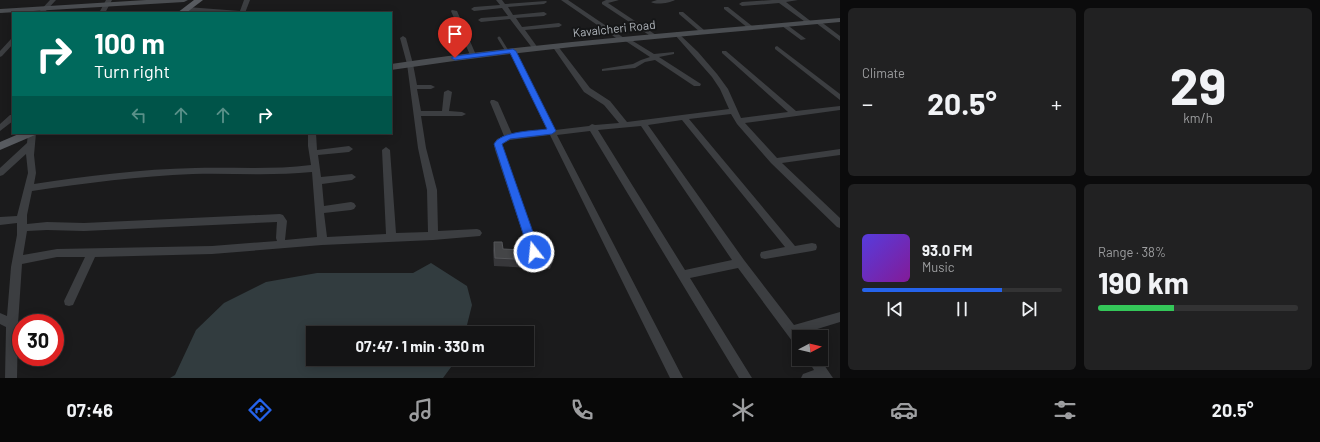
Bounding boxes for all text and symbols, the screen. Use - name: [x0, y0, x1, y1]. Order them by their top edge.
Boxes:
- pin: [438, 17, 472, 58]
- street label: Kavalcheri Road: [572, 17, 656, 39]
- icon: arrive: [444, 23, 466, 45]
- text: 100 m: [94, 26, 165, 60]
- icon: right: [28, 28, 80, 80]
- text: 29: [1170, 53, 1226, 115]
- text: Turn right: [94, 60, 170, 82]
- text: Climate: [862, 65, 905, 81]
- text: 20.5°: [927, 85, 997, 121]
- text: −: [862, 90, 873, 116]
- text: +: [1051, 90, 1062, 116]
- icon: left: [128, 104, 150, 126]
- icon: ahead: [170, 104, 192, 126]
- icon: ahead: [212, 104, 234, 126]
- icon: right: [254, 104, 276, 126]
- text: km/h: [1183, 110, 1213, 126]
- position arrow: [513, 231, 555, 273]
- text: 93.0 FM: [922, 241, 972, 259]
- text: Range · 38%: [1098, 244, 1166, 260]
- text: Music: [922, 259, 955, 275]
- text: 190 km: [1098, 264, 1189, 300]
- icon: previous: [884, 298, 906, 320]
- icon: pause: [951, 298, 973, 320]
- icon: next: [1018, 298, 1040, 320]
- speed limit sign: 30: [12, 314, 64, 366]
- north arrow: [792, 330, 828, 366]
- map controls: [792, 330, 828, 366]
- text: 07:47 · 1 min · 330 m: [355, 337, 485, 355]
- icon: directions: [246, 396, 274, 424]
- icon: music: [407, 396, 435, 424]
- icon: phone: [568, 396, 596, 424]
- icon: climate: [729, 396, 757, 424]
- icon: car: [890, 396, 918, 424]
- icon: filters: [1051, 396, 1079, 424]
- text: 07:46: [67, 399, 113, 421]
- text: 20.5°: [1212, 399, 1253, 421]

